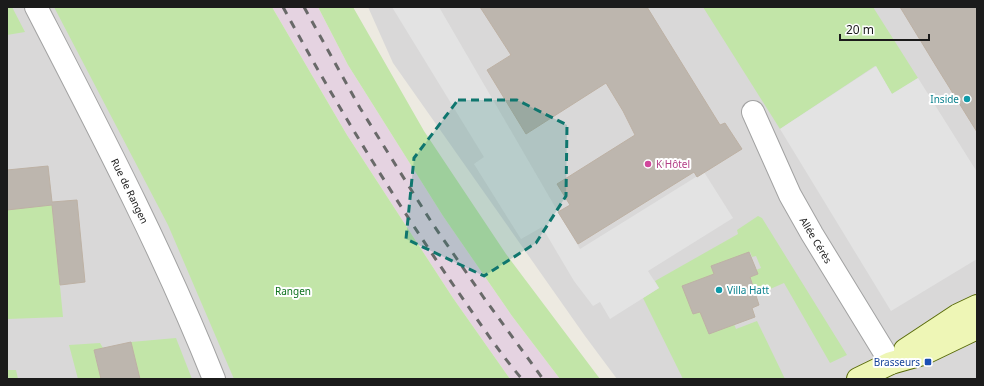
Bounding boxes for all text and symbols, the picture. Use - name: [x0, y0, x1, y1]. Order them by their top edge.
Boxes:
- scale bar: [840, 16, 929, 42]
- text: 20 m: [846, 21, 874, 38]
- place label: Inside: [930, 92, 959, 106]
- marker: Inside: [962, 94, 972, 104]
- street label: Rue de Rangen: [108, 156, 152, 226]
- place label: K Hôtel: [656, 157, 690, 171]
- marker: K Hôtel: [643, 159, 653, 169]
- street label: Allée Cérès: [797, 214, 835, 266]
- place label: Villa Hatt: [727, 283, 770, 297]
- park label: Rangen: [275, 284, 311, 298]
- marker: Villa Hatt: [714, 285, 724, 295]
- place label: Brasseurs: [874, 355, 920, 369]
- marker: Brasseurs: [923, 357, 933, 367]

